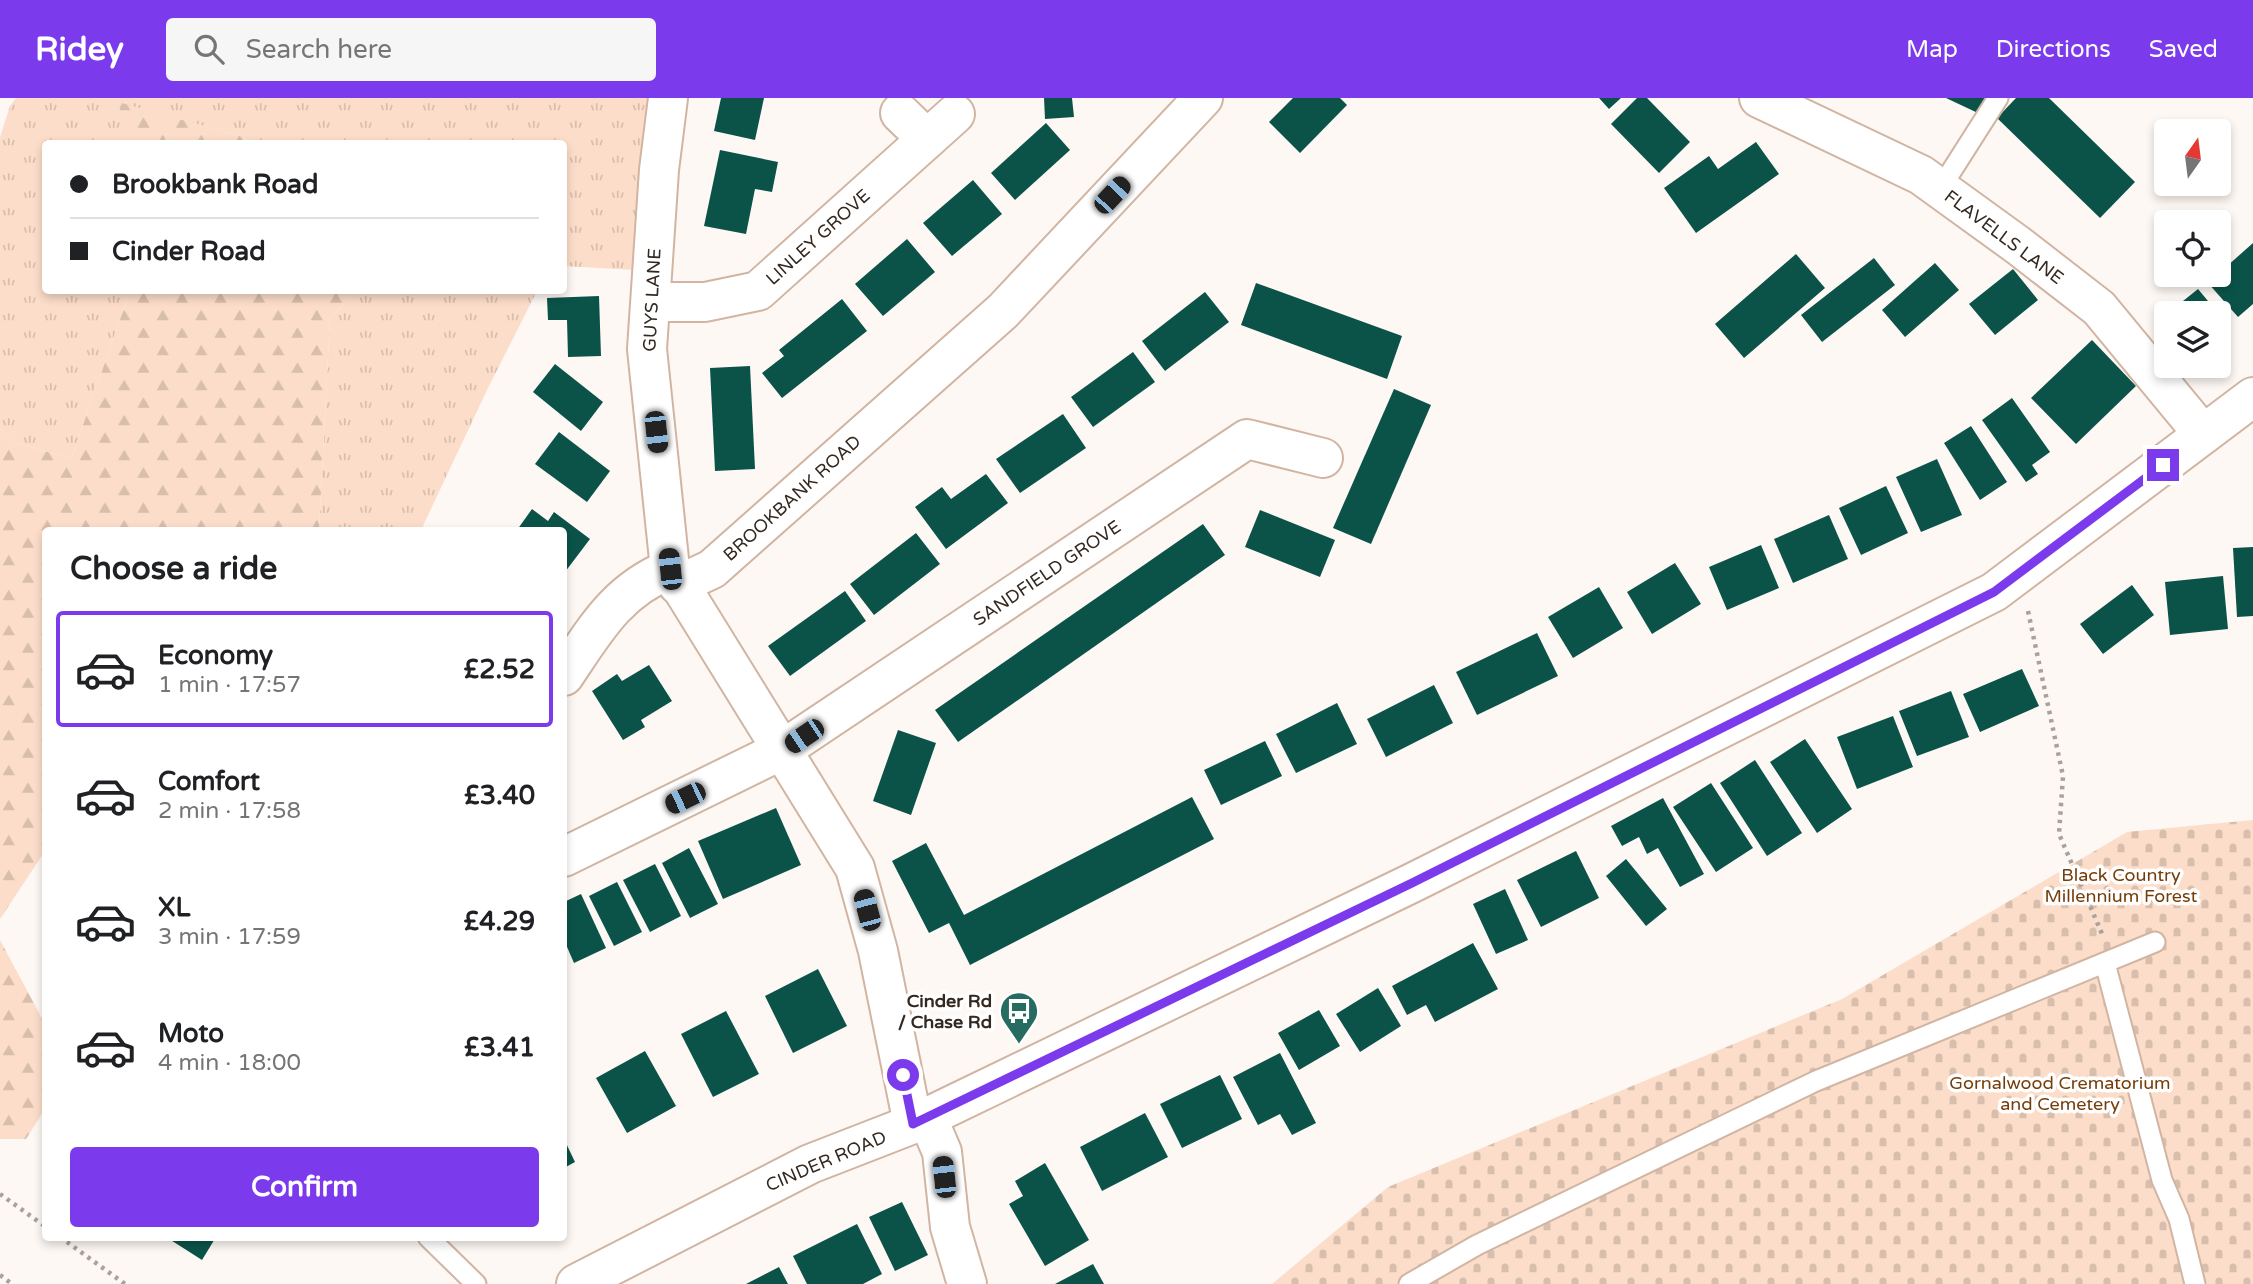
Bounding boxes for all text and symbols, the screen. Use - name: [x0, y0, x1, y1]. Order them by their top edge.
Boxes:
- search box: [166, 18, 656, 81]
- text: Ridey: [35, 30, 124, 69]
- icon: search: [190, 30, 228, 68]
- text: Search here: [246, 34, 392, 65]
- text: Map: [1906, 35, 1958, 64]
- text: Directions: [1996, 35, 2111, 64]
- text: Saved: [2149, 35, 2218, 64]
- north arrow: [2154, 119, 2231, 196]
- map controls: [2154, 119, 2231, 378]
- text: Brookbank Road: [112, 169, 318, 200]
- car: [1090, 172, 1135, 218]
- street label: LINLEY GROVE: [761, 184, 875, 290]
- street label: FLAVELLS LANE: [1940, 185, 2068, 289]
- button: locate: [2154, 210, 2231, 287]
- text: Cinder Road: [112, 236, 266, 267]
- street label: GUYS LANE: [638, 248, 666, 352]
- button: layers: [2154, 301, 2231, 378]
- car: [644, 410, 669, 454]
- street label: BROOKBANK ROAD: [719, 430, 865, 566]
- route end: [2147, 449, 2179, 481]
- street label: SANDFIELD GROVE: [969, 515, 1125, 631]
- car: [658, 547, 683, 591]
- text: Choose a ride: [70, 550, 277, 588]
- icon: car: [74, 638, 137, 701]
- text: Economy: [158, 640, 273, 671]
- text: £2.52: [464, 654, 535, 685]
- text: 1 min · 17:57: [158, 671, 301, 699]
- car: [781, 716, 828, 756]
- icon: car: [74, 764, 137, 827]
- text: Comfort: [158, 766, 260, 797]
- car: [662, 779, 709, 817]
- text: £3.40: [464, 780, 535, 811]
- text: 2 min · 17:58: [158, 797, 301, 825]
- park label: Black Country Millennium Forest: [2045, 864, 2198, 907]
- car: [852, 887, 883, 933]
- icon: car: [74, 890, 137, 953]
- text: XL: [158, 892, 190, 923]
- text: £4.29: [464, 906, 535, 937]
- text: 3 min · 17:59: [158, 923, 301, 951]
- place label: Cinder Rd / Chase Rd: [898, 990, 992, 1033]
- bus stop icon: Cinder Rd / Chase Rd: [998, 990, 1040, 1045]
- icon: car: [74, 1016, 137, 1079]
- text: Moto: [158, 1018, 224, 1049]
- text: £3.41: [464, 1032, 535, 1063]
- text: 4 min · 18:00: [158, 1049, 301, 1077]
- route start: [887, 1059, 919, 1091]
- park label: Gornalwood Crematorium and Cemetery: [1949, 1072, 2171, 1115]
- street label: CINDER ROAD: [762, 1126, 890, 1196]
- button: Confirm: [70, 1147, 539, 1227]
- car: [932, 1155, 957, 1199]

